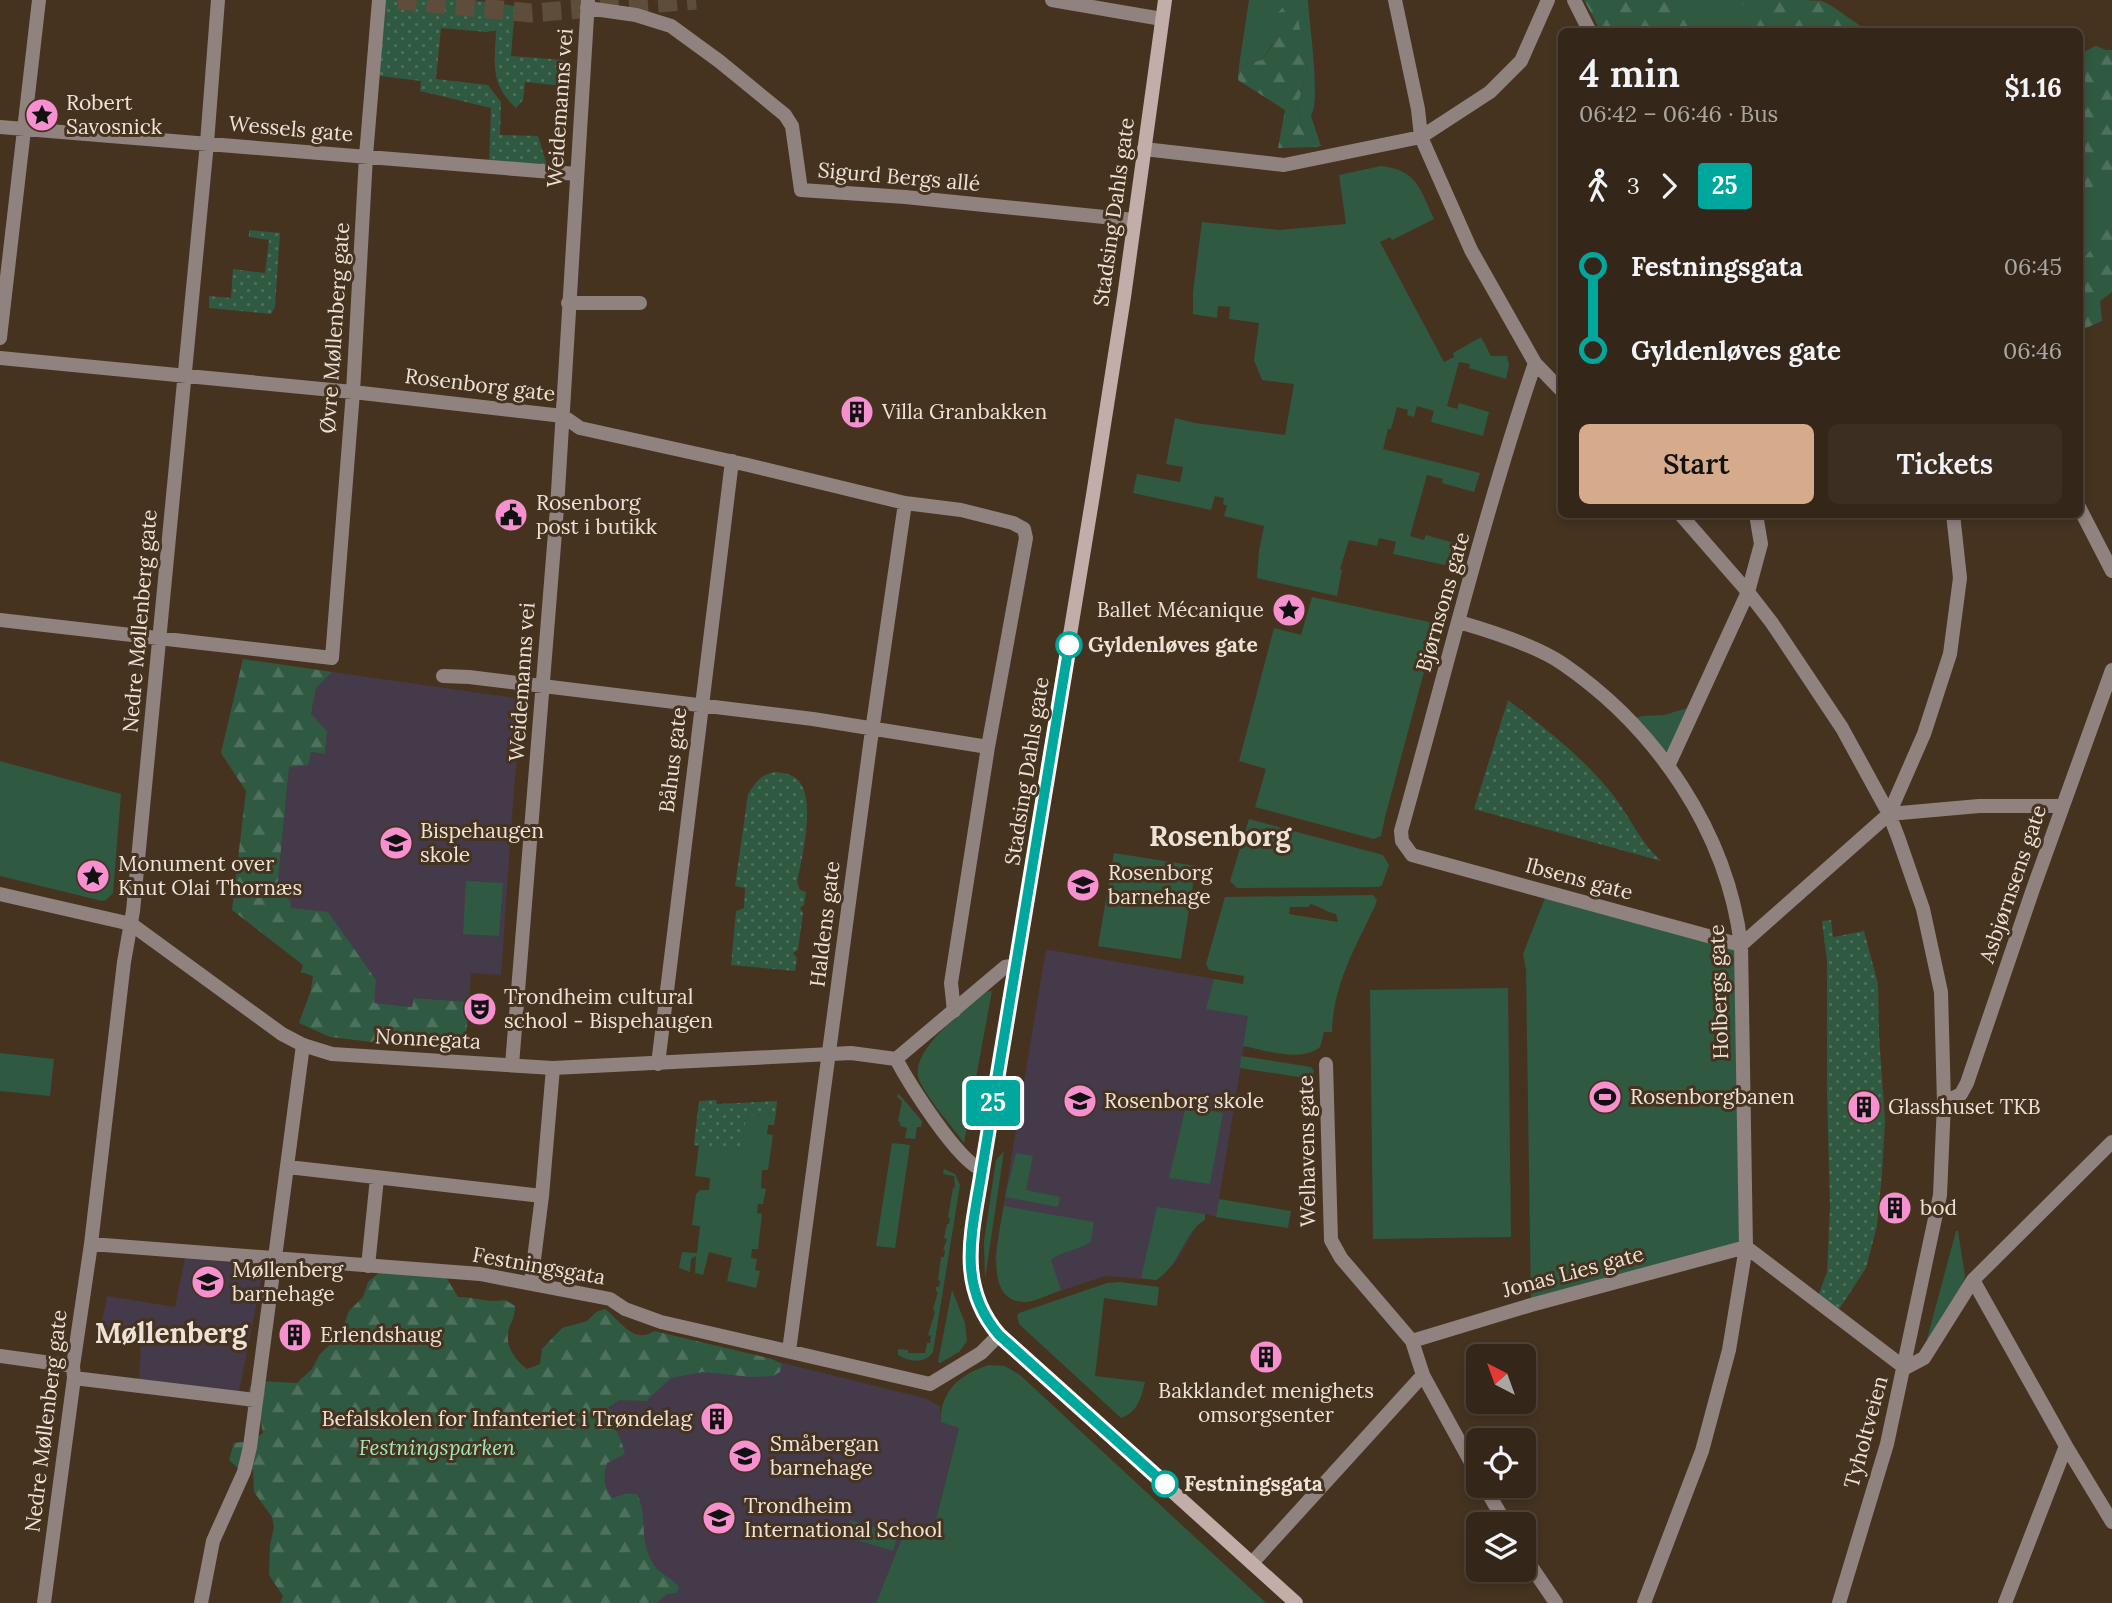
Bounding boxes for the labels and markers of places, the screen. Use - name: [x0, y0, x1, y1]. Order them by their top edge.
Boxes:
- place label: Robert Savosnick: [66, 89, 163, 140]
- place icon: Robert Savosnick: [23, 96, 61, 134]
- building icon: Villa Granbakken: [838, 393, 876, 431]
- place label: Villa Granbakken: [881, 398, 1047, 425]
- place label: Rosenborg post i butikk: [536, 489, 658, 540]
- public building icon: Rosenborg post i butikk: [492, 496, 530, 534]
- place icon: Ballet Mécanique: [1270, 591, 1308, 629]
- place label: Ballet Mécanique: [1097, 596, 1264, 623]
- place label: Gyldenløves gate: [1088, 631, 1258, 658]
- marker: Gyldenløves gate: [1056, 632, 1082, 658]
- place label: Bispehaugen skole: [420, 817, 544, 868]
- school or university icon: Bispehaugen skole: [377, 824, 415, 862]
- place label: Monument over Knut Olai Thornæs: [118, 850, 302, 901]
- place icon: Monument over Knut Olai Thornæs: [74, 857, 112, 895]
- place label: Rosenborg barnehage: [1108, 859, 1213, 910]
- school or university icon: Rosenborg barnehage: [1064, 866, 1102, 904]
- place label: Trondheim cultural school - Bispehaugen: [504, 983, 713, 1034]
- theatre icon: Trondheim cultural school - Bispehaugen: [461, 990, 499, 1028]
- sports icon: Rosenborgbanen: [1586, 1078, 1624, 1116]
- school or university icon: Rosenborg skole: [1061, 1082, 1099, 1120]
- place label: Rosenborgbanen: [1630, 1083, 1795, 1110]
- place label: Rosenborg skole: [1104, 1087, 1264, 1114]
- building icon: Glasshuset TKB: [1845, 1088, 1883, 1126]
- place label: Glasshuset TKB: [1888, 1093, 2041, 1120]
- building icon: bod: [1876, 1189, 1914, 1227]
- place label: bod: [1920, 1194, 1957, 1221]
- place label: Møllenberg barnehage: [232, 1256, 344, 1307]
- school or university icon: Møllenberg barnehage: [189, 1263, 227, 1301]
- building icon: Erlendshaug: [276, 1316, 314, 1354]
- place label: Erlendshaug: [320, 1321, 442, 1348]
- building icon: Bakklandet menighets omsorgsenter: [1247, 1338, 1285, 1376]
- place label: Bakklandet menighets omsorgsenter: [1158, 1377, 1374, 1428]
- building icon: Befalskolen for Infanteriet i Trøndelag: [698, 1400, 736, 1438]
- place label: Befalskolen for Infanteriet i Trøndelag: [321, 1405, 692, 1432]
- place label: Småbergan barnehage: [770, 1430, 879, 1481]
- school or university icon: Småbergan barnehage: [726, 1437, 764, 1475]
- place label: Festningsgata: [1184, 1470, 1323, 1497]
- marker: Festningsgata: [1152, 1471, 1178, 1497]
- place label: Trondheim International School: [744, 1492, 943, 1543]
- school or university icon: Trondheim International School: [700, 1499, 738, 1537]

